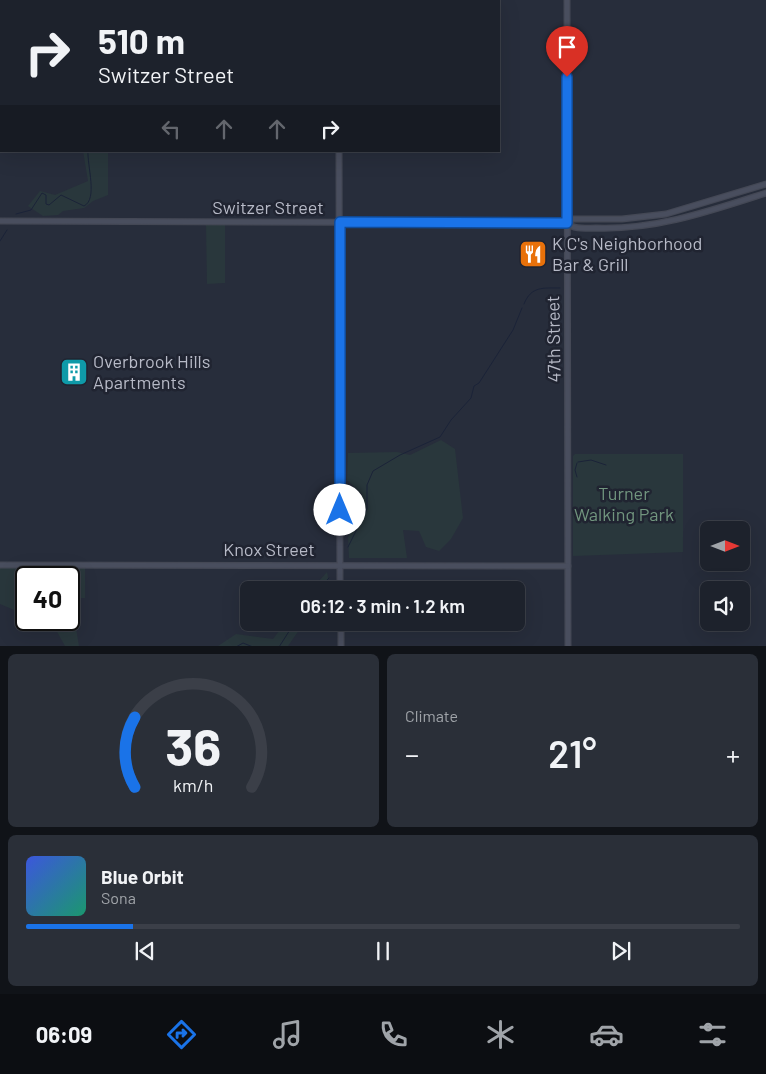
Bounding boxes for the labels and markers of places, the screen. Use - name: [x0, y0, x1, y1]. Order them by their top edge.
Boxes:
- pin: [546, 26, 588, 77]
- place label: K C's Neighborhood Bar & Grill: [552, 232, 702, 275]
- restaurant icon: K C's Neighborhood Bar & Grill: [518, 239, 548, 269]
- place label: Overbrook Hills Apartments: [93, 350, 210, 393]
- building icon: Overbrook Hills Apartments: [59, 357, 89, 387]

